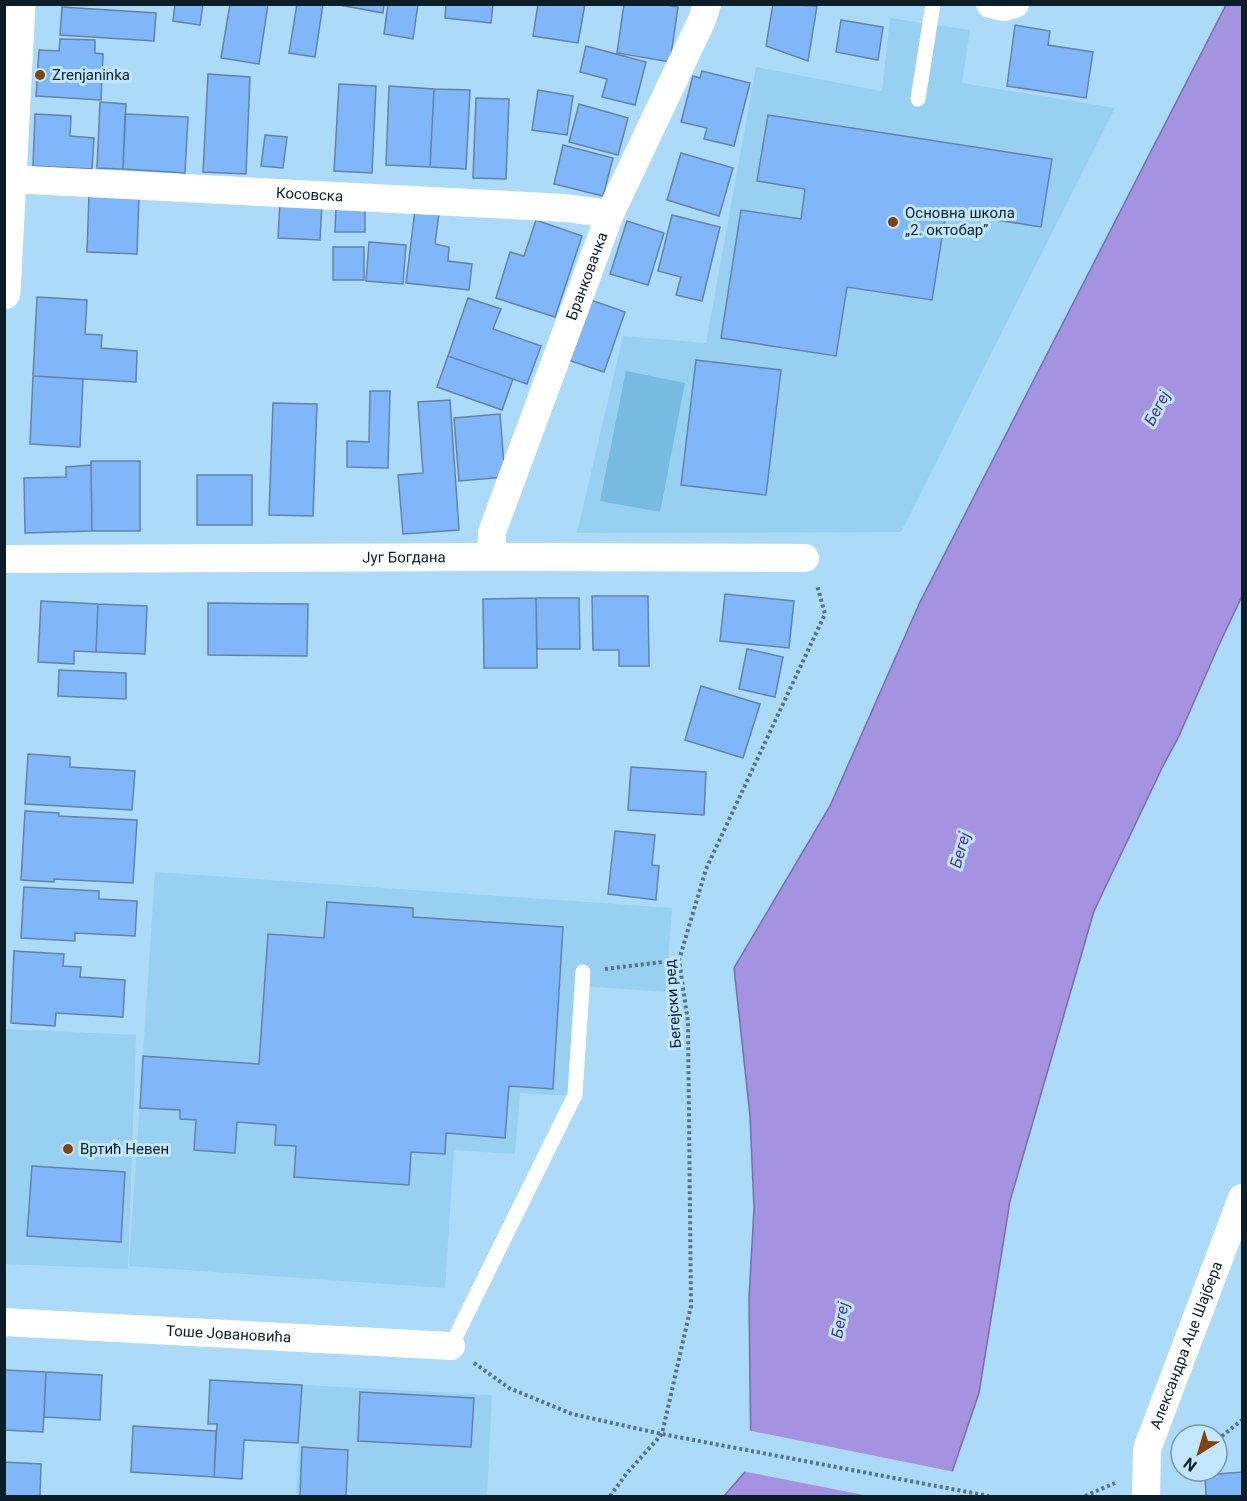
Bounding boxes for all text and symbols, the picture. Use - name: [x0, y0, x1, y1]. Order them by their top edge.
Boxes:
- place label: Zrenjaninka: [52, 66, 130, 84]
- marker: Zrenjaninka: [33, 68, 47, 82]
- street label: Косовска: [276, 184, 344, 205]
- place label: Основна школа „2. октобар”: [905, 204, 1015, 239]
- marker: Основна школа „2. октобар”: [886, 215, 900, 229]
- street label: Бранковачка: [562, 230, 611, 323]
- water label: Бегеј: [1140, 387, 1174, 429]
- street label: Југ Богдана: [362, 548, 446, 567]
- water label: Бегеј: [946, 830, 974, 870]
- street label: Бегејски ред: [661, 959, 685, 1049]
- place label: Вртић Невен: [80, 1140, 169, 1158]
- marker: Вртић Невен: [61, 1142, 75, 1156]
- street label: Александра Аце Шајбера: [1146, 1259, 1226, 1432]
- water label: Бегеј: [827, 1300, 853, 1340]
- street label: Тоше Јовановића: [166, 1322, 292, 1346]
- north arrow: [1169, 1423, 1229, 1483]
- text: N: [1180, 1454, 1201, 1476]

